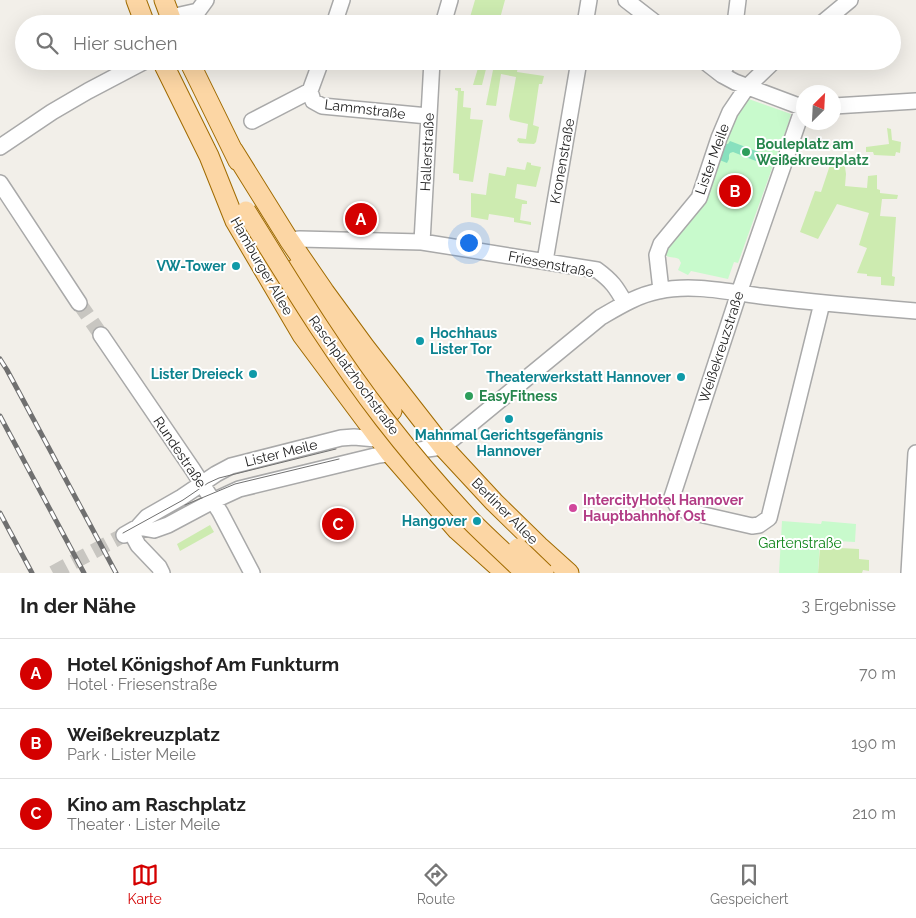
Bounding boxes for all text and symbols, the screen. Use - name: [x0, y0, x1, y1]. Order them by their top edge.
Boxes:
- search box: [15, 15, 901, 70]
- icon: search: [33, 29, 61, 57]
- text: Hier suchen: [73, 32, 178, 54]
- north arrow: [796, 85, 841, 130]
- street label: Lammstraße: [324, 96, 406, 122]
- street label: Hallerstraße: [417, 112, 437, 192]
- street label: Kronenstraße: [547, 117, 577, 205]
- street label: Lister Meile: [692, 121, 732, 197]
- place label: Bouleplatz am Weißekreuzplatz: [756, 136, 869, 168]
- marker: Bouleplatz am Weißekreuzplatz: [740, 146, 752, 158]
- pin: B: [719, 172, 751, 210]
- pin: A: [345, 200, 377, 238]
- street label: Hamburger Allee: [227, 214, 297, 318]
- your location: [456, 230, 482, 256]
- street label: Friesenstraße: [507, 248, 595, 280]
- place label: VW-Tower: [156, 258, 227, 274]
- marker: VW-Tower: [230, 260, 242, 272]
- street label: Weißekreuzstraße: [695, 289, 747, 405]
- street label: Raschplatzhochstraße: [305, 312, 403, 438]
- place label: Hochhaus Lister Tor: [430, 325, 497, 357]
- marker: Hochhaus Lister Tor: [414, 335, 426, 347]
- place label: Lister Dreieck: [151, 366, 243, 382]
- marker: Lister Dreieck: [247, 368, 259, 380]
- place label: Theaterwerkstatt Hannover: [486, 369, 672, 385]
- marker: Theaterwerkstatt Hannover: [675, 371, 687, 383]
- place label: EasyFitness: [479, 388, 558, 404]
- marker: EasyFitness: [463, 390, 475, 402]
- street label: Rundestraße: [150, 413, 210, 491]
- marker: Mahnmal Gerichtsgefängnis Hannover: [503, 413, 515, 425]
- place label: Mahnmal Gerichtsgefängnis Hannover: [415, 427, 603, 459]
- street label: Lister Meile: [243, 436, 319, 470]
- street label: Berliner Allee: [469, 475, 541, 547]
- place label: IntercityHotel Hannover Hauptbahnhof Ost: [583, 492, 744, 524]
- marker: IntercityHotel Hannover Hauptbahnhof Ost: [567, 502, 579, 514]
- pin: C: [322, 505, 354, 543]
- place label: Hangover: [402, 513, 468, 529]
- marker: Hangover: [471, 515, 483, 527]
- park label: Gartenstraße: [758, 535, 842, 551]
- text: In der Nähe: [20, 593, 136, 618]
- text: 3 Ergebnisse: [802, 596, 896, 615]
- text: Hotel Königshof Am Funkturm: [67, 653, 339, 675]
- text: A: [31, 664, 41, 683]
- text: 70 m: [859, 664, 896, 683]
- text: Hotel · Friesenstraße: [67, 675, 217, 694]
- text: Weißekreuzplatz: [67, 723, 220, 745]
- text: B: [31, 734, 41, 753]
- text: 190 m: [851, 734, 896, 753]
- text: Park · Lister Meile: [67, 745, 196, 764]
- text: Kino am Raschplatz: [67, 793, 246, 815]
- text: C: [31, 804, 41, 823]
- text: 210 m: [852, 804, 896, 823]
- text: Theater · Lister Meile: [67, 815, 220, 834]
- tab: Karte: [127, 861, 162, 907]
- tab: Route: [417, 861, 455, 907]
- tab: Gespeichert: [710, 861, 789, 907]

